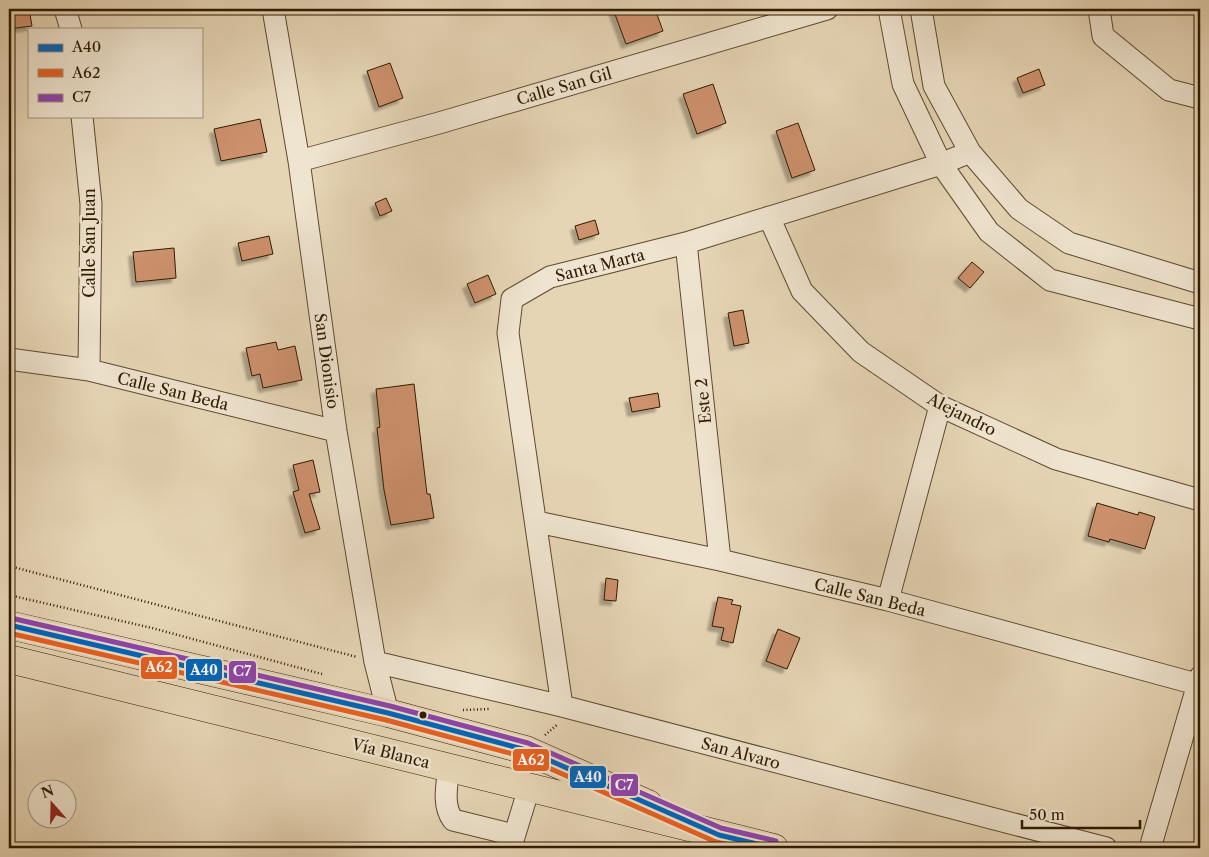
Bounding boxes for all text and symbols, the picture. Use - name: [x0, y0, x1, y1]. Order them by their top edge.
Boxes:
- legend: [28, 28, 202, 118]
- text: A40: [71, 37, 101, 56]
- text: A62: [71, 63, 101, 82]
- street label: Calle San Gil: [514, 63, 614, 109]
- text: C7: [72, 87, 92, 106]
- street label: Calle San Juan: [79, 188, 99, 298]
- street label: Santa Marta: [553, 244, 647, 286]
- street label: San Dionisio: [310, 312, 344, 410]
- street label: Calle San Beda: [115, 368, 231, 415]
- street label: Este 2: [691, 377, 715, 425]
- street label: Alejandro: [923, 388, 1000, 440]
- street label: Calle San Beda: [812, 574, 928, 621]
- line badge: A62: [140, 656, 178, 680]
- text: A62: [144, 658, 173, 676]
- line badge: A40: [185, 658, 223, 682]
- line badge: C7: [228, 660, 257, 684]
- text: A40: [189, 661, 218, 679]
- text: C7: [233, 662, 252, 680]
- unlabelled marker: [418, 710, 428, 720]
- street label: Vía Blanca: [349, 733, 433, 773]
- street label: San Alvaro: [699, 733, 783, 773]
- line badge: A62: [512, 748, 550, 772]
- text: A62: [516, 751, 545, 769]
- line badge: A40: [569, 765, 607, 789]
- text: A40: [573, 768, 602, 786]
- line badge: C7: [610, 773, 639, 797]
- text: C7: [615, 776, 634, 794]
- north arrow: [28, 780, 78, 830]
- text: N: [39, 781, 56, 802]
- scale bar: [1022, 797, 1139, 829]
- text: 50 m: [1029, 805, 1065, 824]

